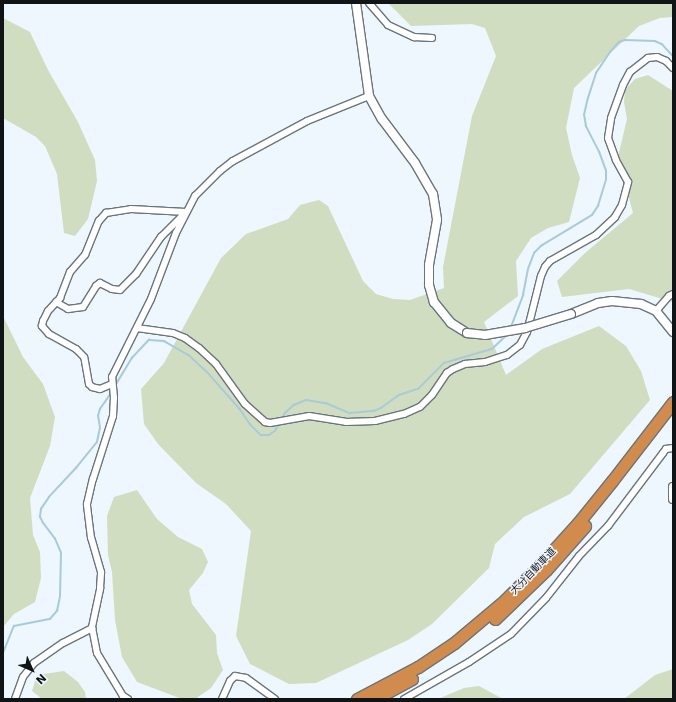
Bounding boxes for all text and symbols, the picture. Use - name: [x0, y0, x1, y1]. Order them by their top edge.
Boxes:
- street label: 大分自動車道: [508, 545, 558, 597]
- north arrow: [12, 650, 52, 690]
- text: N: [33, 671, 49, 687]

